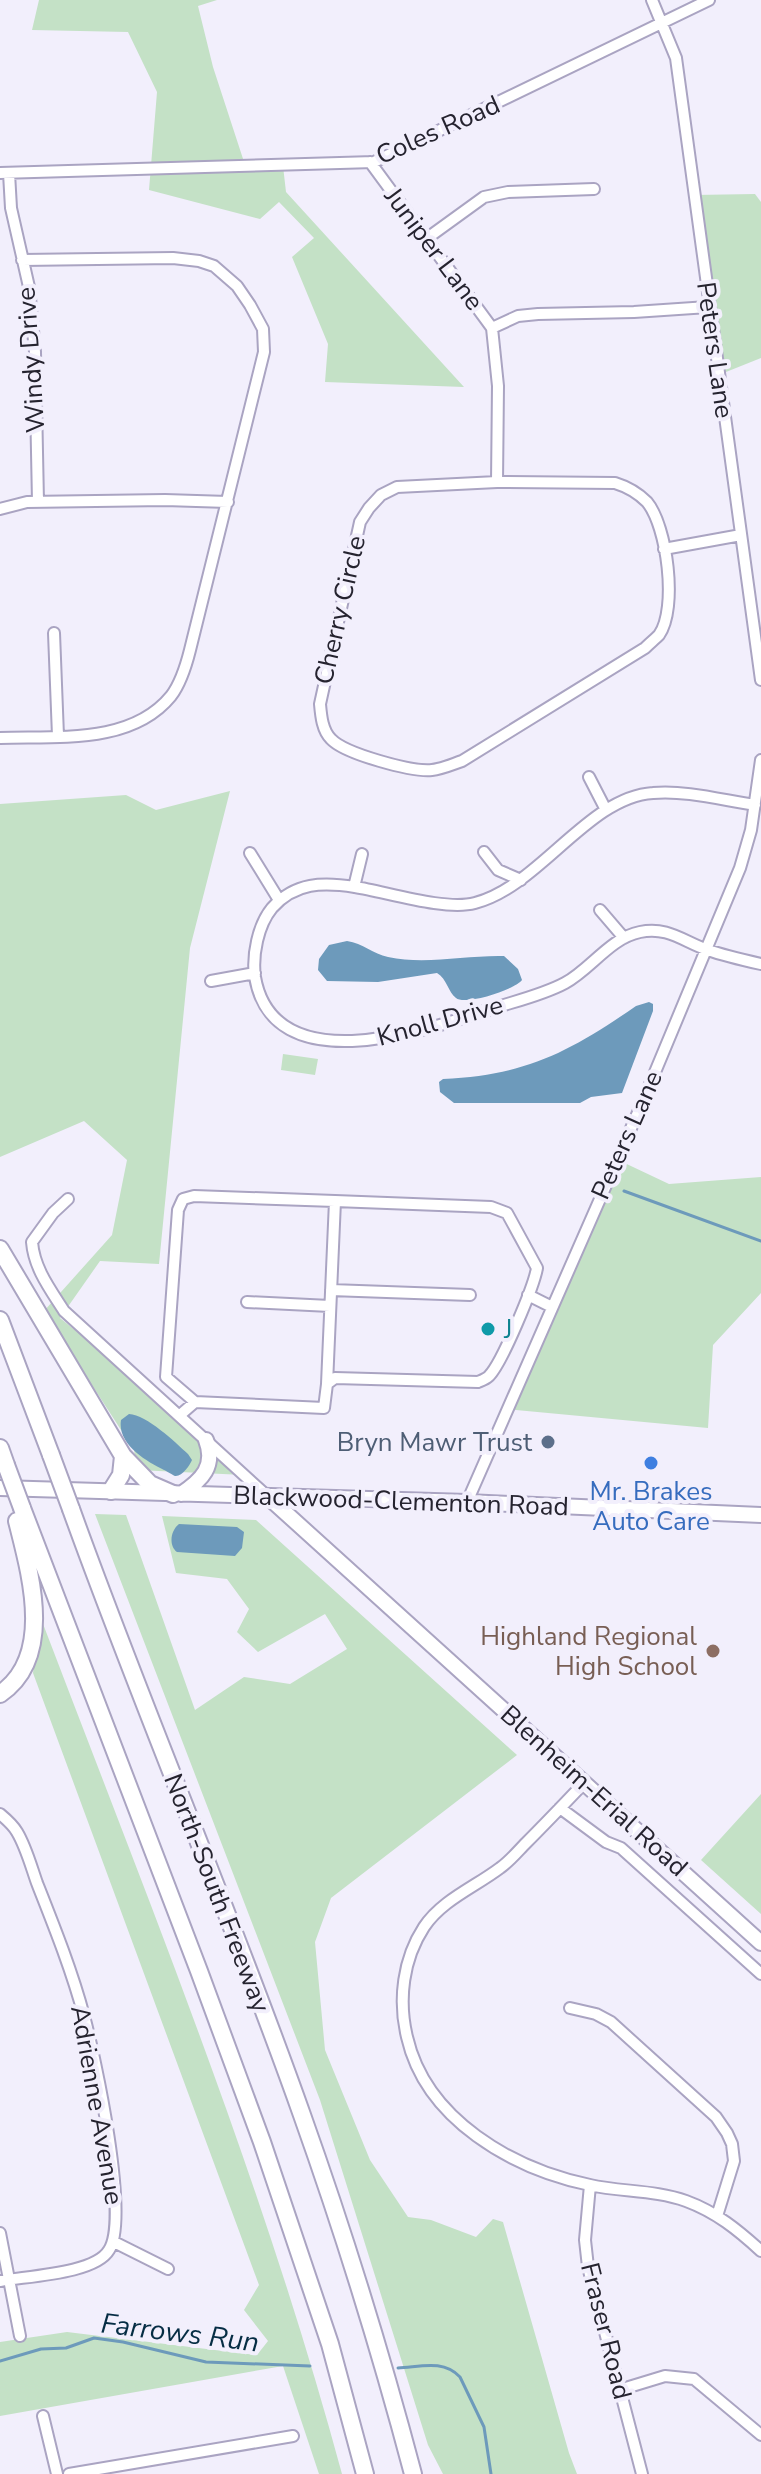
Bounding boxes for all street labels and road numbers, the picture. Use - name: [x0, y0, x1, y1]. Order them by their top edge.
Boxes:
- street label: Coles Road: [371, 87, 505, 173]
- street label: Juniper Lane: [376, 180, 492, 318]
- street label: Peters Lane: [688, 280, 742, 420]
- street label: Windy Drive: [8, 286, 54, 434]
- street label: Cherry Circle: [306, 532, 374, 688]
- street label: Knoll Drive: [373, 987, 507, 1055]
- street label: Peters Lane: [583, 1065, 671, 1205]
- street label: Blackwood-Clementon Road: [233, 1478, 569, 1524]
- street label: Blenheim-Erial Road: [493, 1697, 695, 1885]
- street label: North-South Freeway: [155, 1769, 279, 2018]
- street label: Adrienne Avenue: [62, 2003, 132, 2207]
- street label: Fraser Road: [572, 2259, 640, 2403]

